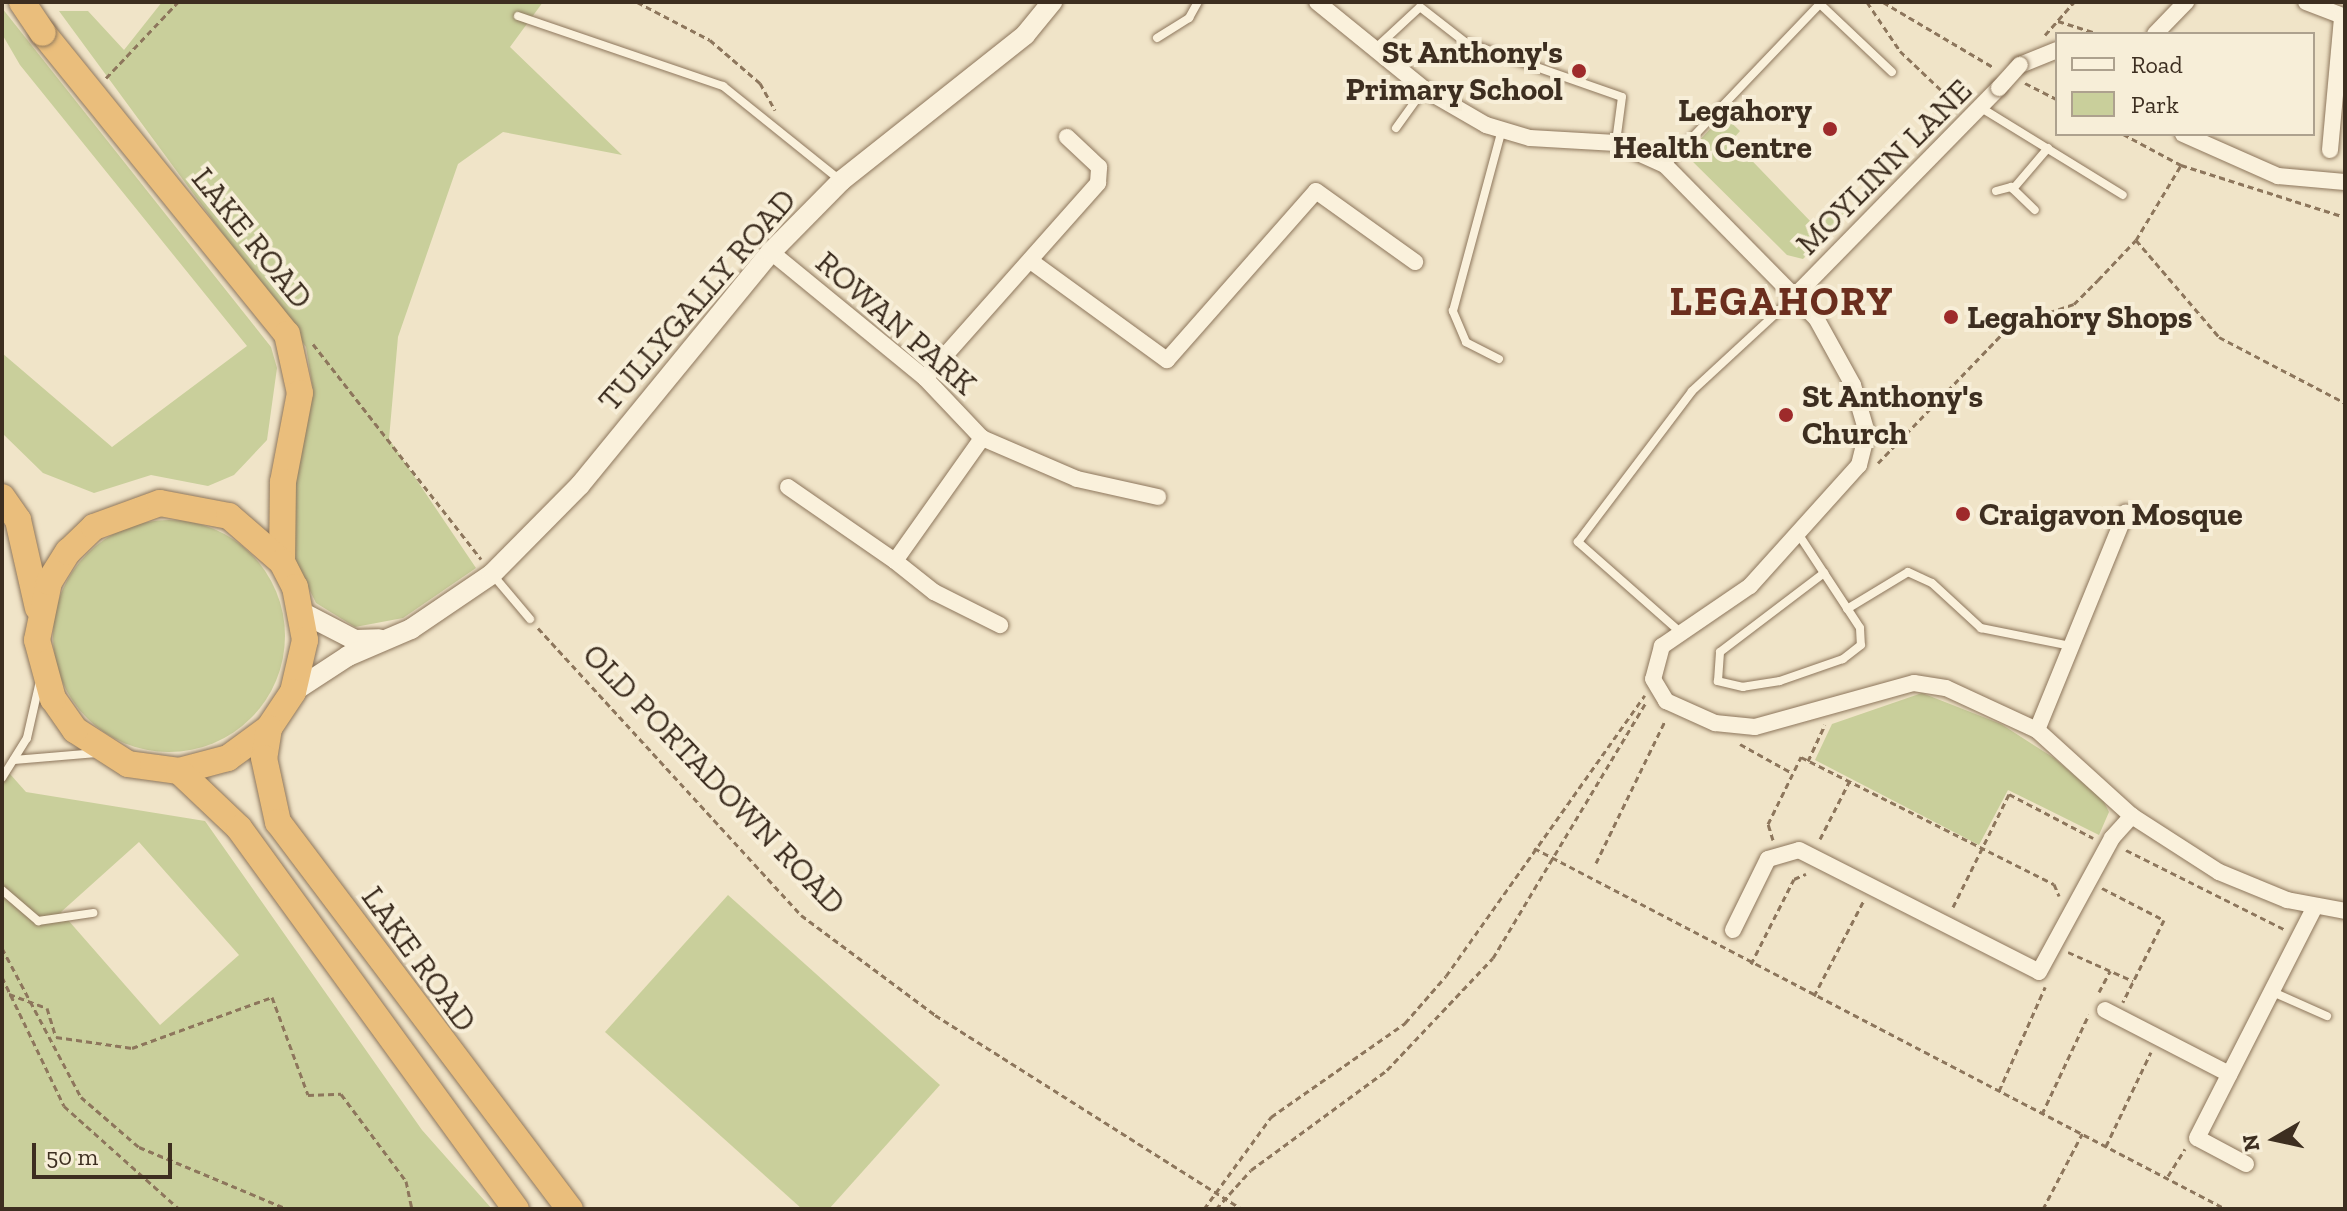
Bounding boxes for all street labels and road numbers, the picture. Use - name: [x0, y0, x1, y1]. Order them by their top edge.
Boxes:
- street label: MOYLINN LANE: [1788, 71, 1980, 263]
- street label: LAKE ROAD: [184, 160, 320, 316]
- street label: TULLYGALLY ROAD: [590, 181, 804, 419]
- street label: ROWAN PARK: [808, 243, 984, 403]
- street label: OLD PORTADOWN ROAD: [575, 636, 853, 922]
- street label: LAKE ROAD: [354, 879, 484, 1039]

